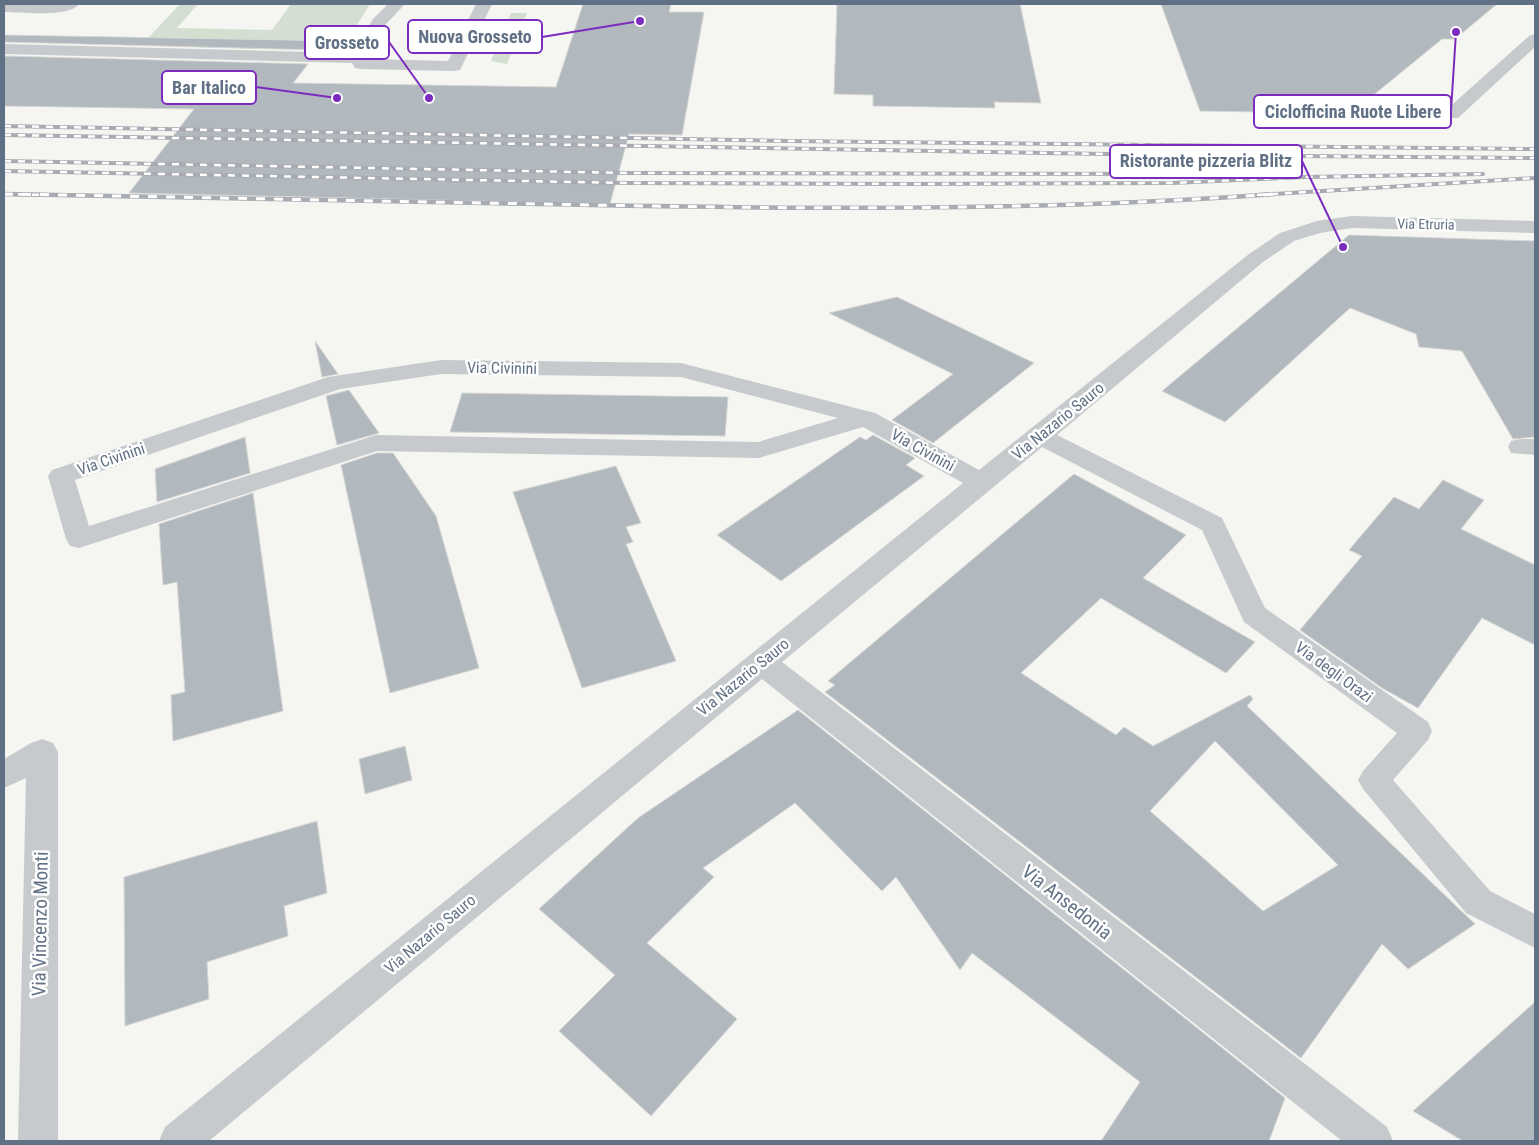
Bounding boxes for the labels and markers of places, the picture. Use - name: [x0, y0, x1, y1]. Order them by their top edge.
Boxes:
- callout: Nuova Grosseto: [408, 20, 542, 53]
- callout: Grosseto: [305, 26, 389, 59]
- callout: Bar Italico: [162, 71, 256, 104]
- callout: Ciclofficina Ruote Libere: [1254, 95, 1451, 128]
- callout: Ristorante pizzeria Blitz: [1110, 145, 1302, 178]

